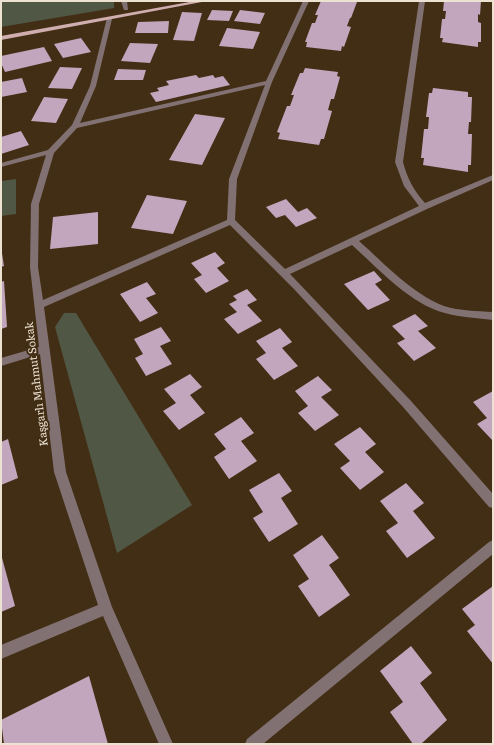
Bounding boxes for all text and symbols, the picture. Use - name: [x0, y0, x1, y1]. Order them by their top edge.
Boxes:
- street label: Kaşgarlı Mahmut Sokak: [23, 321, 51, 447]

